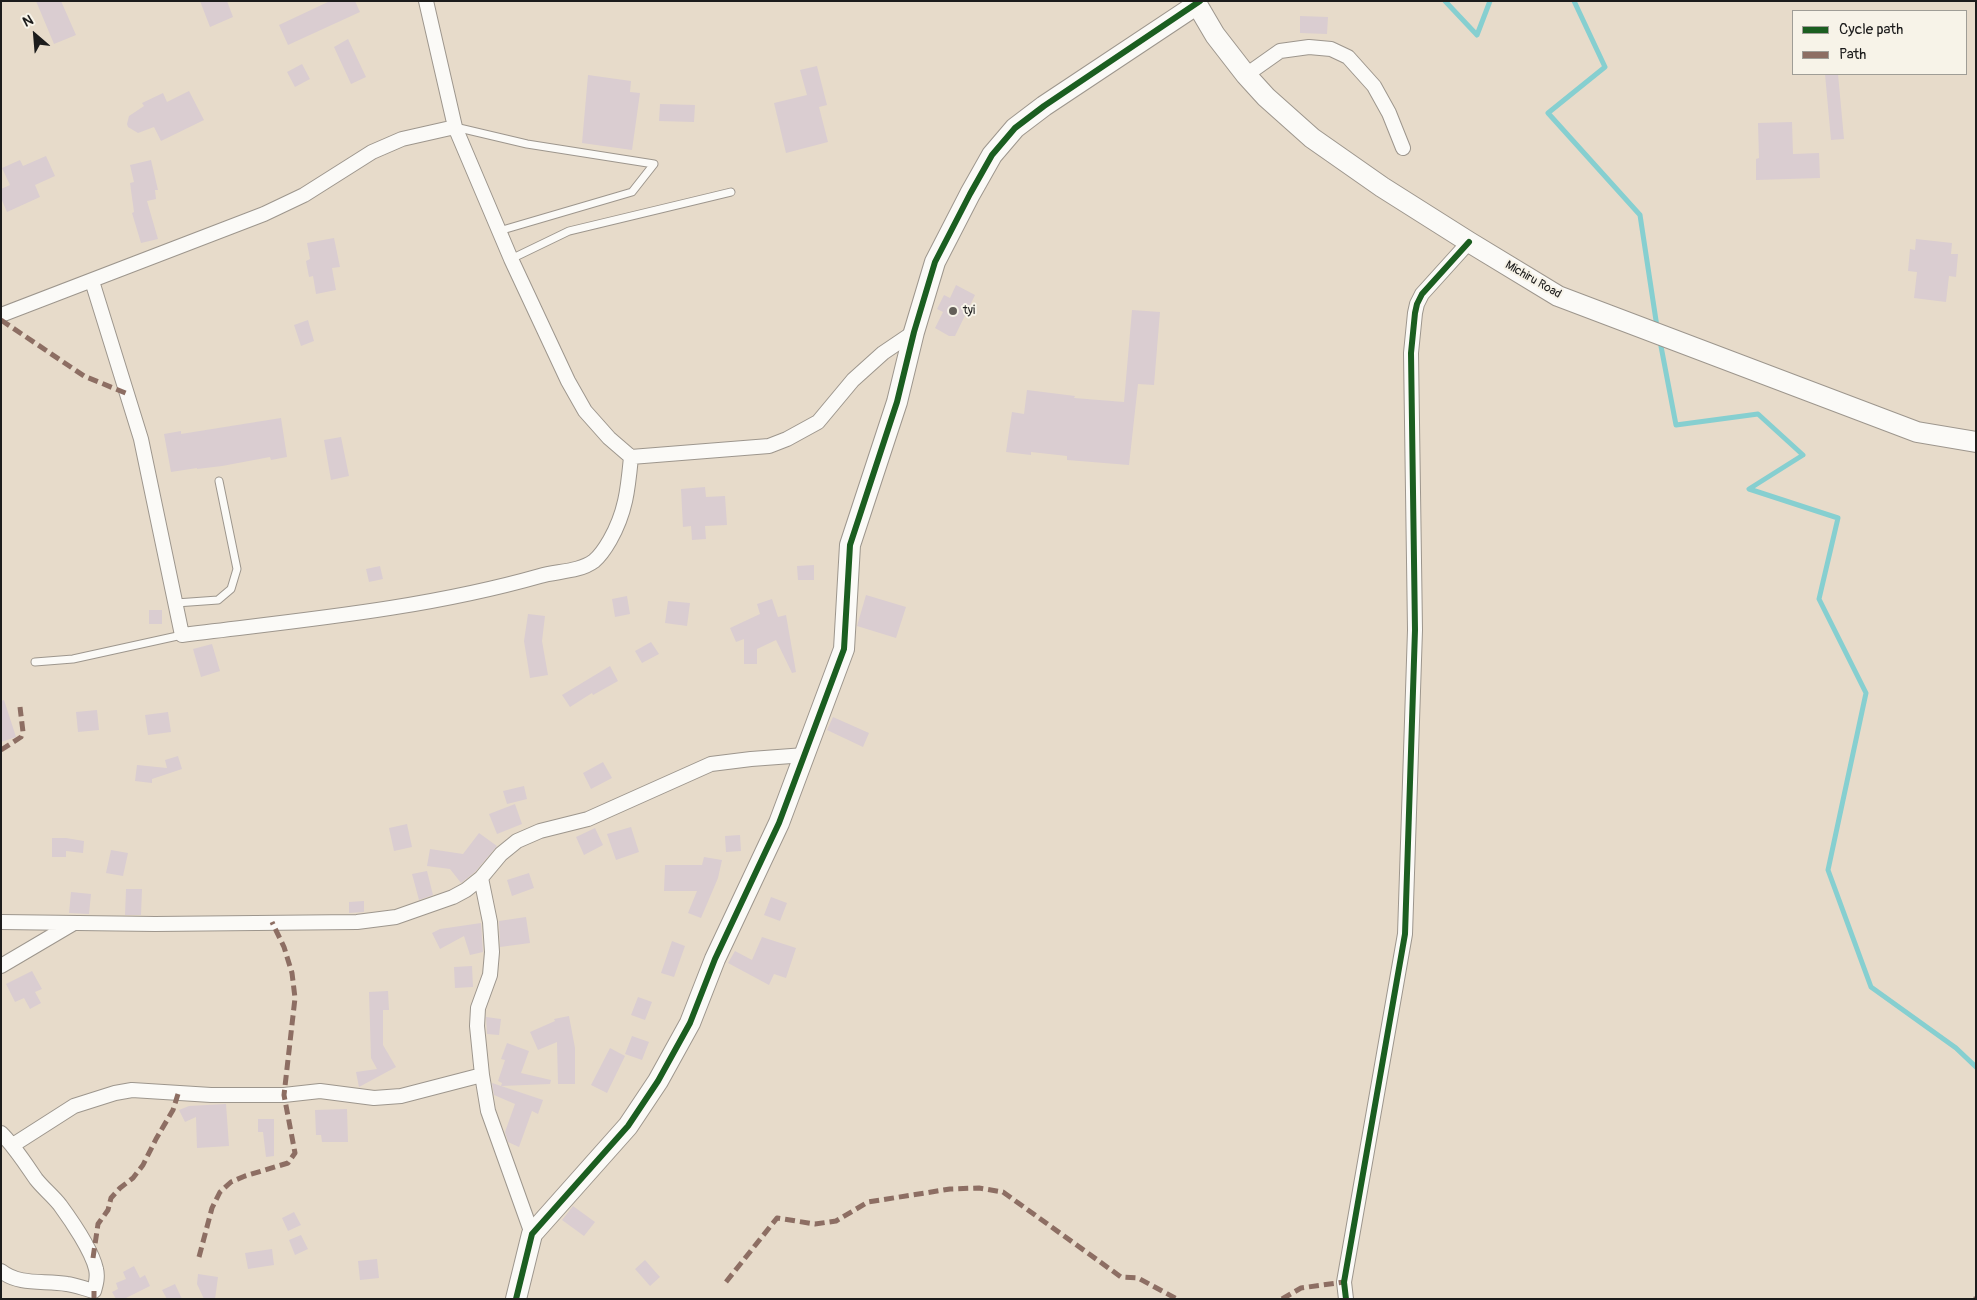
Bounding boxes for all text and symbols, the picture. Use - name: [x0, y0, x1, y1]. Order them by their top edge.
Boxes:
- north arrow: [10, 10, 60, 60]
- legend: [1792, 10, 1967, 75]
- text: N: [20, 11, 36, 31]
- text: Cycle path: [1839, 20, 1903, 39]
- text: Path: [1839, 45, 1866, 64]
- street label: Michiru Road: [1502, 258, 1564, 302]
- place label: tyi: [963, 304, 975, 318]
- marker: tyi: [947, 305, 959, 317]

